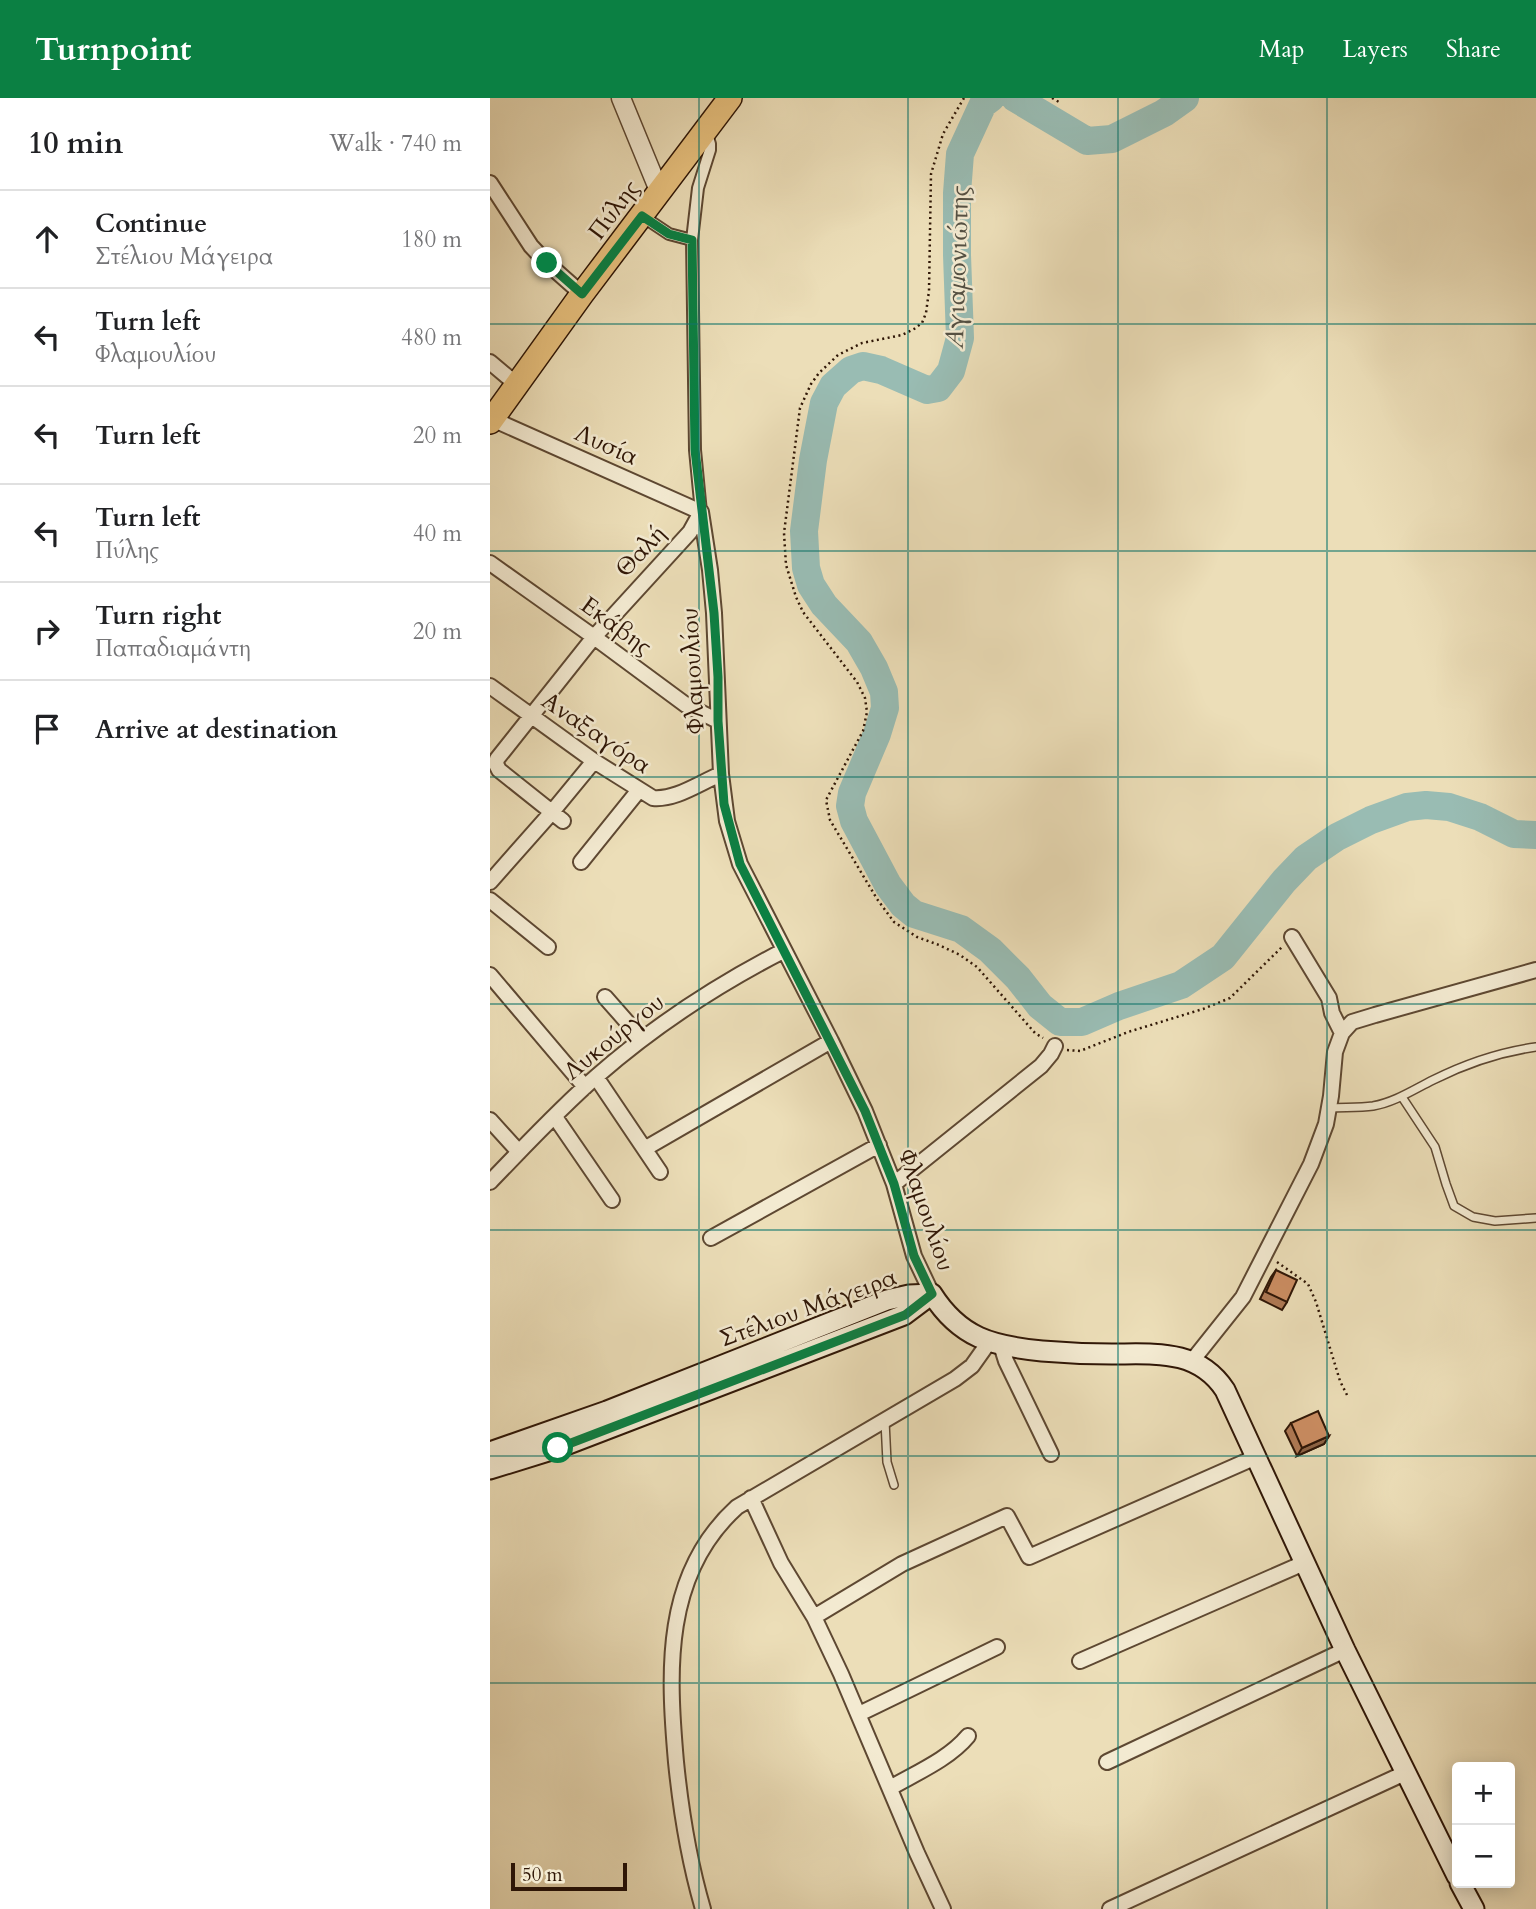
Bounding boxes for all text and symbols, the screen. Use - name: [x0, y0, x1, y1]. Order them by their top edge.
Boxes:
- text: Turnpoint: [35, 27, 191, 72]
- text: Map: [1259, 33, 1305, 66]
- text: Layers: [1343, 33, 1408, 66]
- text: Share: [1446, 33, 1501, 66]
- text: 10 min: [28, 123, 123, 164]
- text: Walk · 740 m: [329, 128, 462, 159]
- street label: Πύλης: [581, 173, 647, 247]
- water label: Αγιαμονιώτης: [937, 185, 977, 350]
- text: Continue: [95, 206, 207, 241]
- icon: ahead: [28, 220, 66, 258]
- text: 180 m: [401, 224, 462, 255]
- text: Στέλιου Μάγειρα: [95, 241, 273, 272]
- route end: [531, 247, 562, 278]
- text: Turn left: [95, 304, 200, 339]
- icon: left: [28, 318, 66, 356]
- text: 480 m: [401, 322, 462, 353]
- text: Φλαμουλίου: [95, 339, 216, 370]
- icon: left: [28, 416, 66, 454]
- street label: Λυσία: [569, 417, 643, 474]
- text: Turn left: [95, 418, 200, 453]
- text: 20 m: [413, 420, 462, 451]
- text: Turn left: [95, 500, 200, 535]
- icon: left: [28, 514, 66, 552]
- street label: Θαλή: [608, 517, 674, 585]
- text: 40 m: [413, 518, 462, 549]
- text: Πύλης: [95, 535, 159, 566]
- street label: Εκάβης: [574, 589, 658, 663]
- text: Turn right: [95, 598, 222, 633]
- street label: Φλαμουλίου: [673, 607, 713, 735]
- icon: right: [28, 612, 66, 650]
- text: 20 m: [413, 616, 462, 647]
- text: Παπαδιαμάντη: [95, 633, 251, 664]
- street label: Αναξαγόρα: [535, 684, 657, 782]
- icon: arrive: [28, 710, 66, 748]
- text: Arrive at destination: [95, 712, 338, 747]
- street label: Λυκούργου: [557, 986, 671, 1088]
- street label: Φλαμουλίου: [890, 1145, 962, 1275]
- street label: Στέλιου Μάγειρα: [715, 1261, 901, 1355]
- route start: [542, 1432, 573, 1463]
- map controls: [1452, 1762, 1515, 1888]
- button: +: [1452, 1762, 1515, 1825]
- button: −: [1452, 1825, 1515, 1888]
- scale bar: [511, 1860, 626, 1892]
- text: 50 m: [522, 1862, 563, 1888]

